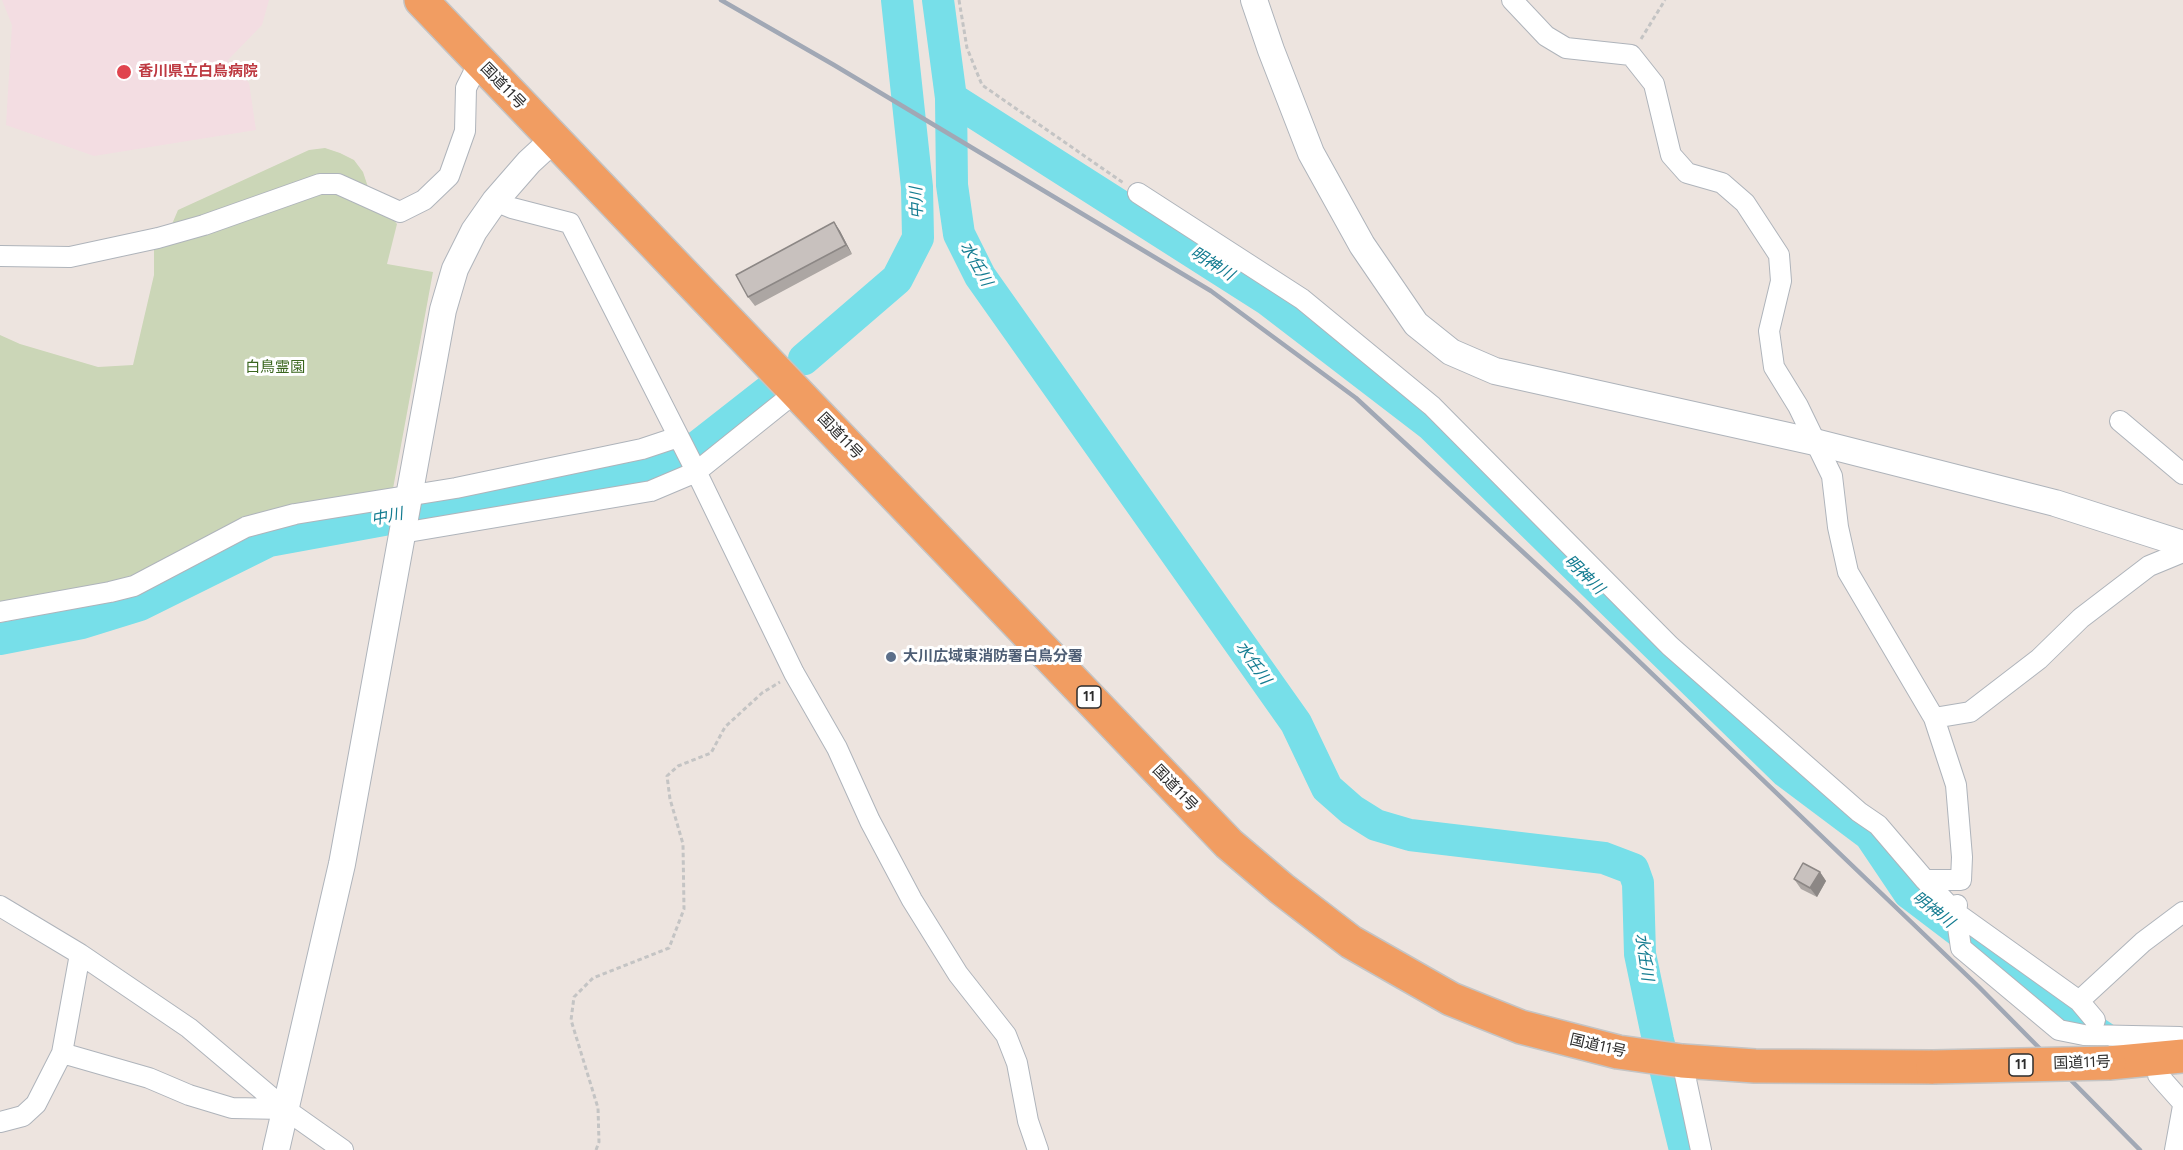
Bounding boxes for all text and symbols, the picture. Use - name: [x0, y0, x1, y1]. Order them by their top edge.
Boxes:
- street label: 国道11号: [477, 59, 529, 113]
- marker: 香川県立白鳥病院: [115, 63, 133, 81]
- place label: 香川県立白鳥病院: [138, 63, 258, 81]
- water label: 中川: [907, 187, 927, 219]
- water label: 水任川: [956, 238, 996, 290]
- water label: 明神川: [1187, 243, 1237, 285]
- park label: 白鳥霊園: [245, 359, 305, 377]
- street label: 国道11号: [814, 409, 866, 463]
- water label: 中川: [369, 505, 405, 529]
- water label: 明神川: [1560, 551, 1608, 599]
- water label: 水任川: [1231, 638, 1275, 688]
- place label: 大川広域東消防署白鳥分署: [903, 648, 1083, 666]
- marker: 大川広域東消防署白鳥分署: [884, 650, 898, 664]
- road number: 11: [1077, 686, 1101, 708]
- street label: 国道11号: [1149, 761, 1201, 815]
- water label: 明神川: [1908, 888, 1958, 932]
- water label: 水任川: [1631, 932, 1657, 982]
- street label: 国道11号: [1568, 1031, 1628, 1061]
- street label: 国道11号: [2053, 1053, 2111, 1073]
- road number: 11: [2009, 1054, 2033, 1076]

